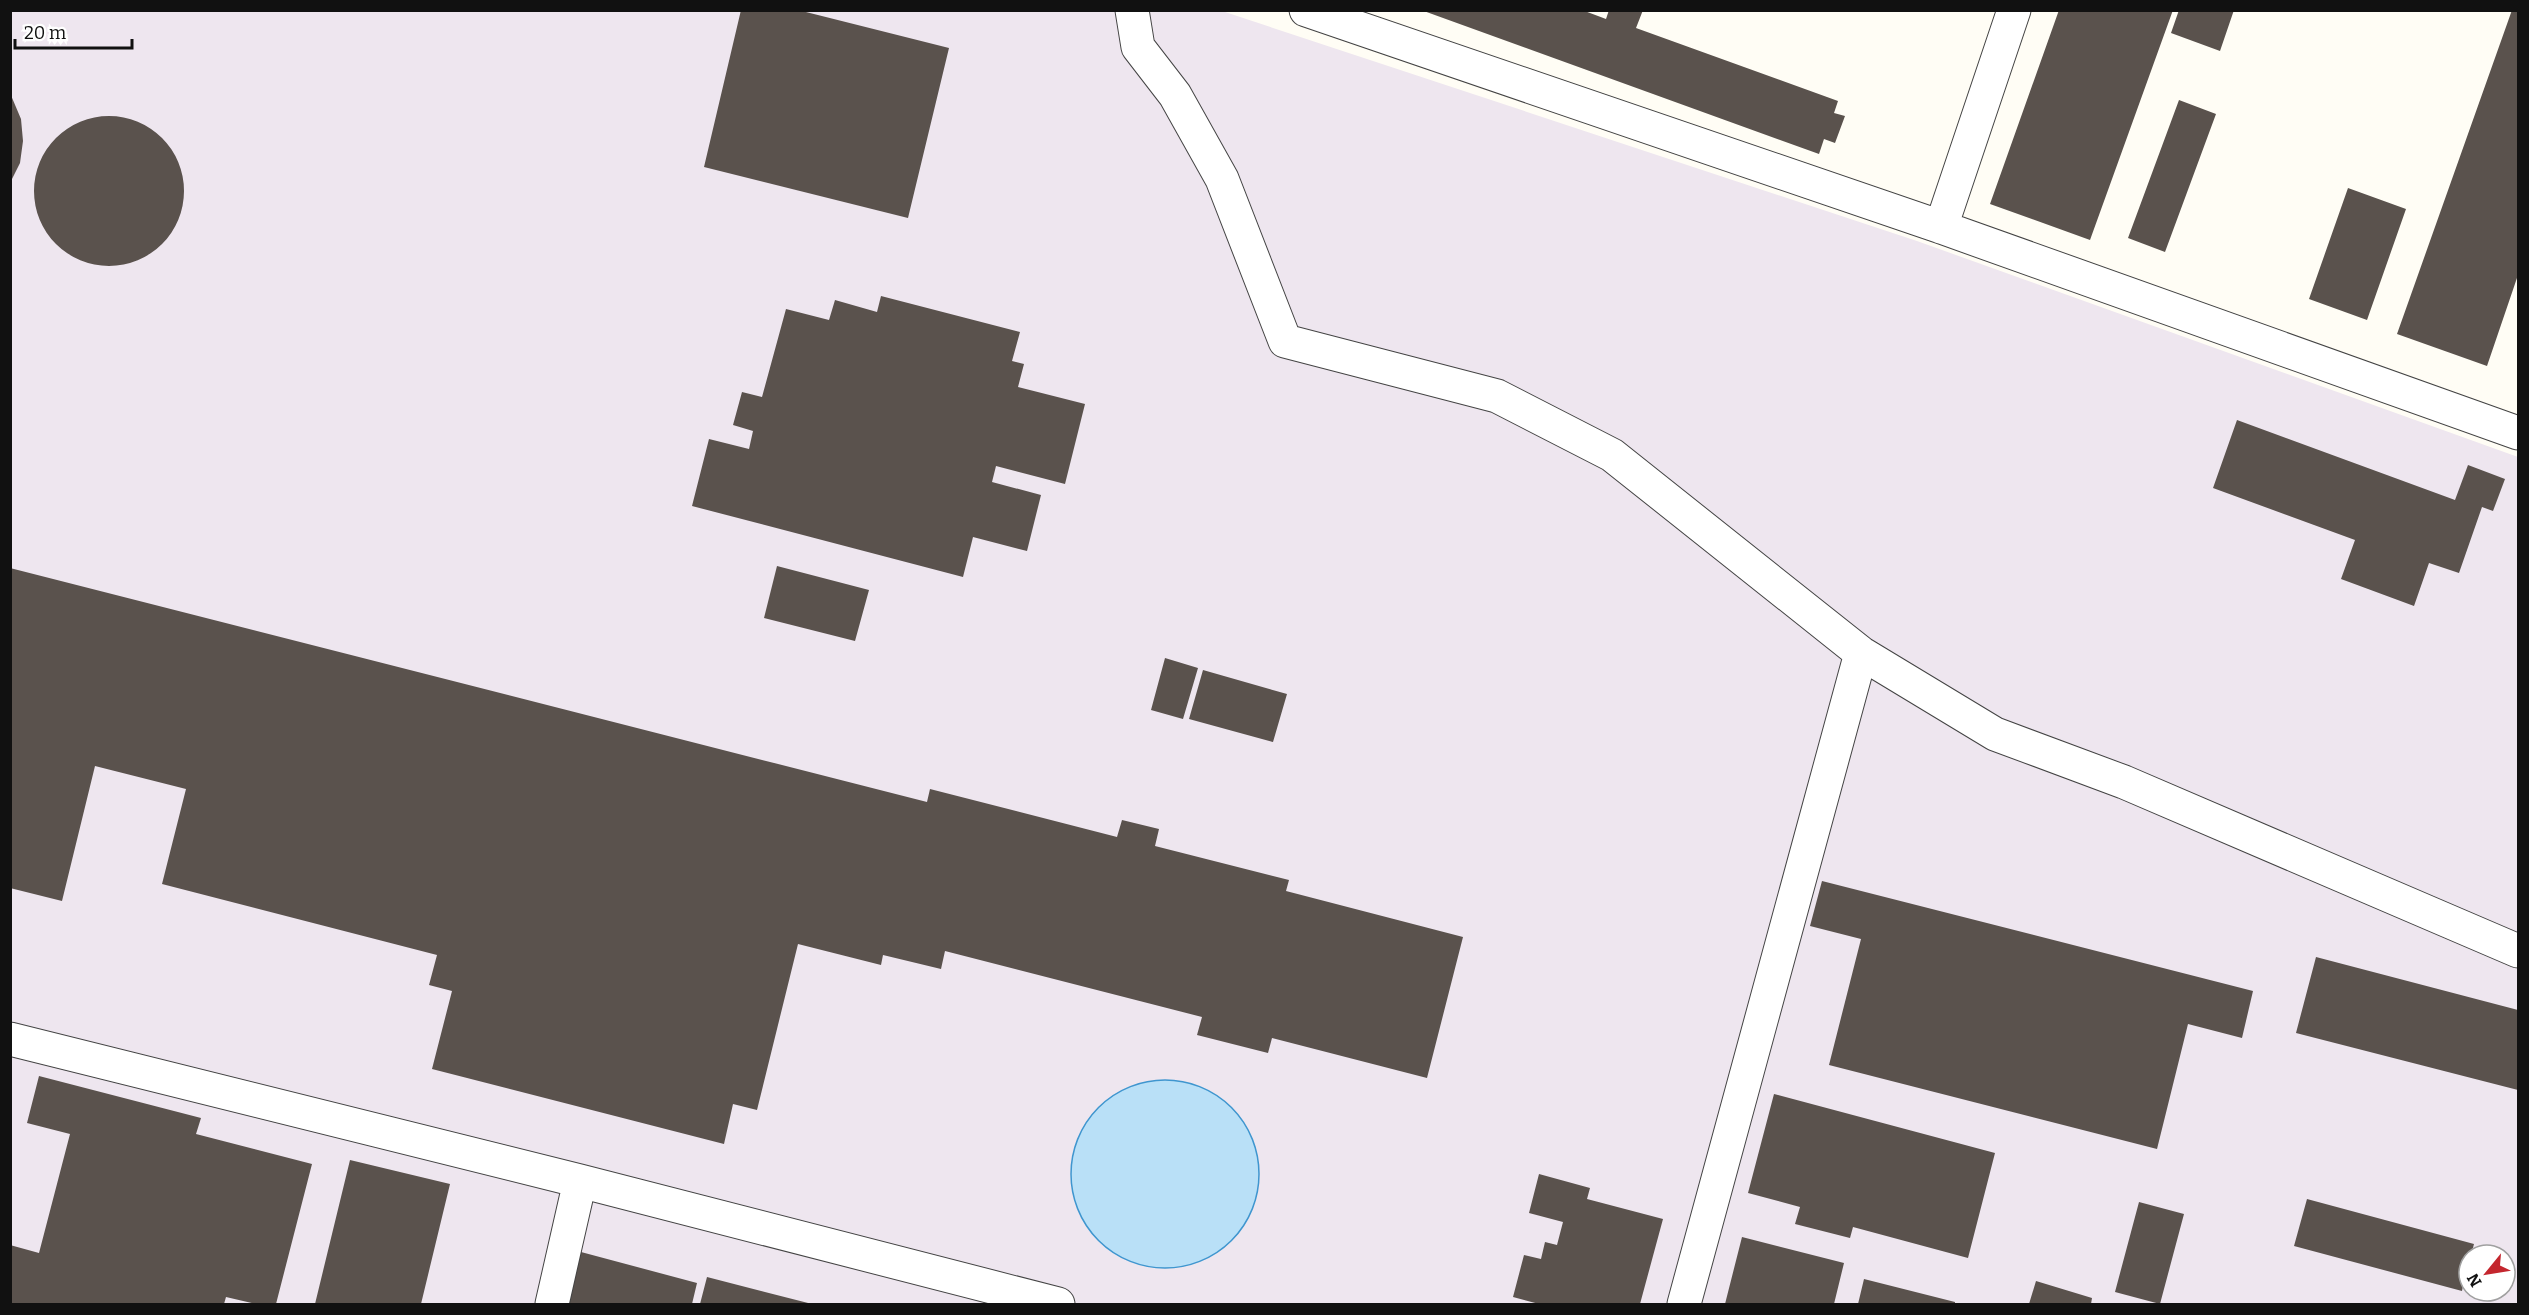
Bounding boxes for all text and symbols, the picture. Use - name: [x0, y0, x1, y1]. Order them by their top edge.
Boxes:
- scale bar: [15, 12, 132, 50]
- text: 20 m: [24, 22, 66, 44]
- north arrow: [2457, 1243, 2517, 1303]
- text: N: [2463, 1270, 2486, 1290]

